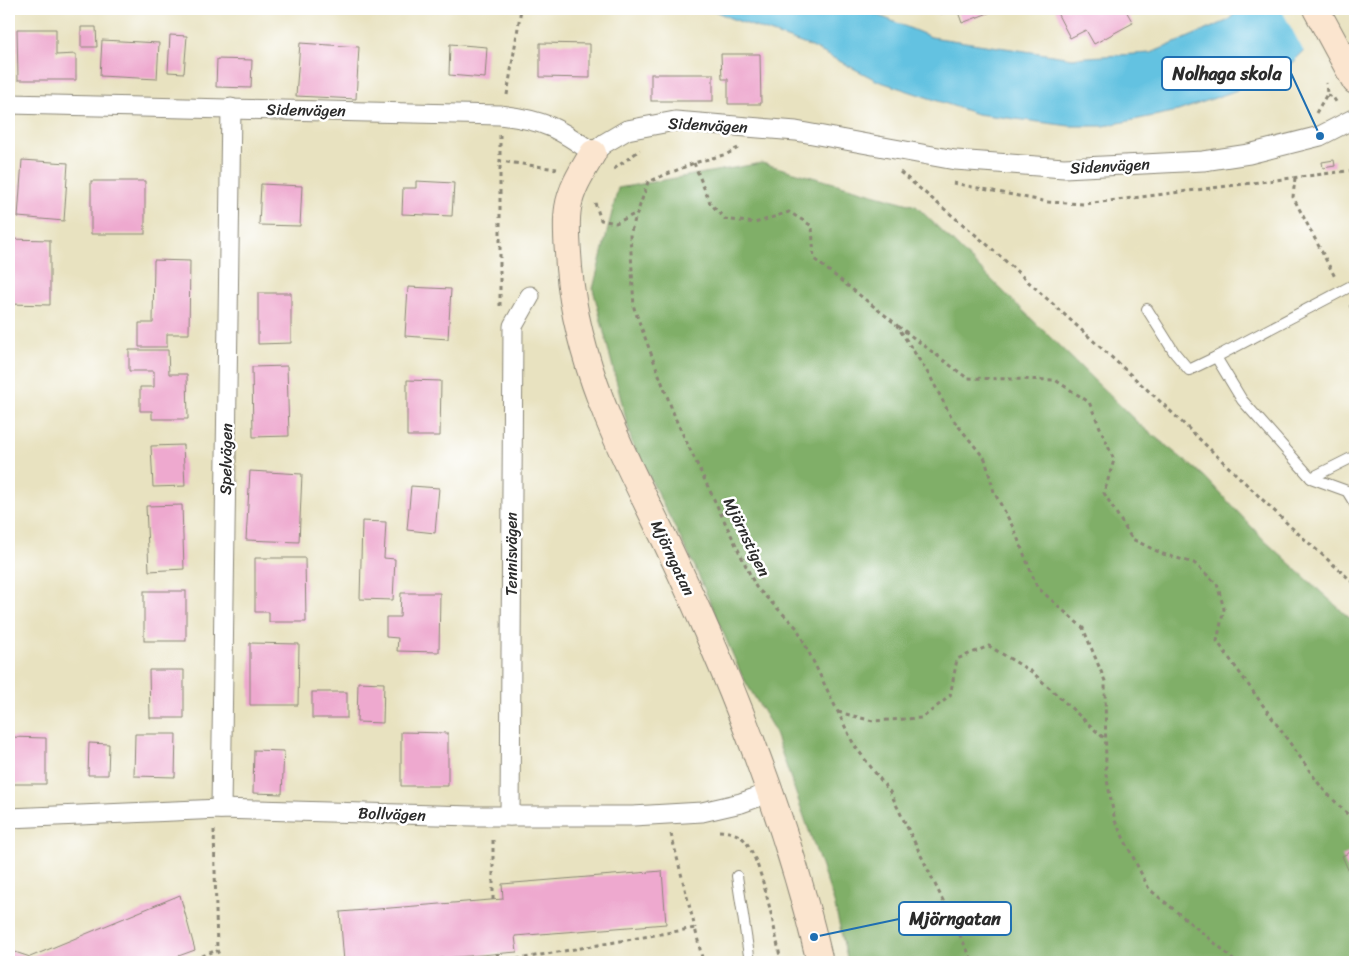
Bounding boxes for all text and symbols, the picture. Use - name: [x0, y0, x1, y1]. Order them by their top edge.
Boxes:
- callout: Nolhaga skola: [1162, 57, 1291, 90]
- text: Nolhaga skola: [1171, 58, 1283, 90]
- street label: Sidenvägen: [266, 95, 346, 125]
- street label: Sidenvägen: [667, 108, 749, 142]
- street label: Sidenvägen: [1069, 149, 1151, 183]
- street label: Spelvägen: [211, 423, 241, 495]
- street label: Mjörnstigen: [715, 492, 779, 582]
- street label: Tennisvägen: [497, 512, 526, 596]
- street label: Mjörngatan: [643, 515, 703, 601]
- street label: Bollvägen: [358, 798, 427, 830]
- callout: Mjörngatan: [899, 902, 1011, 935]
- text: Mjörngatan: [908, 903, 1001, 935]

